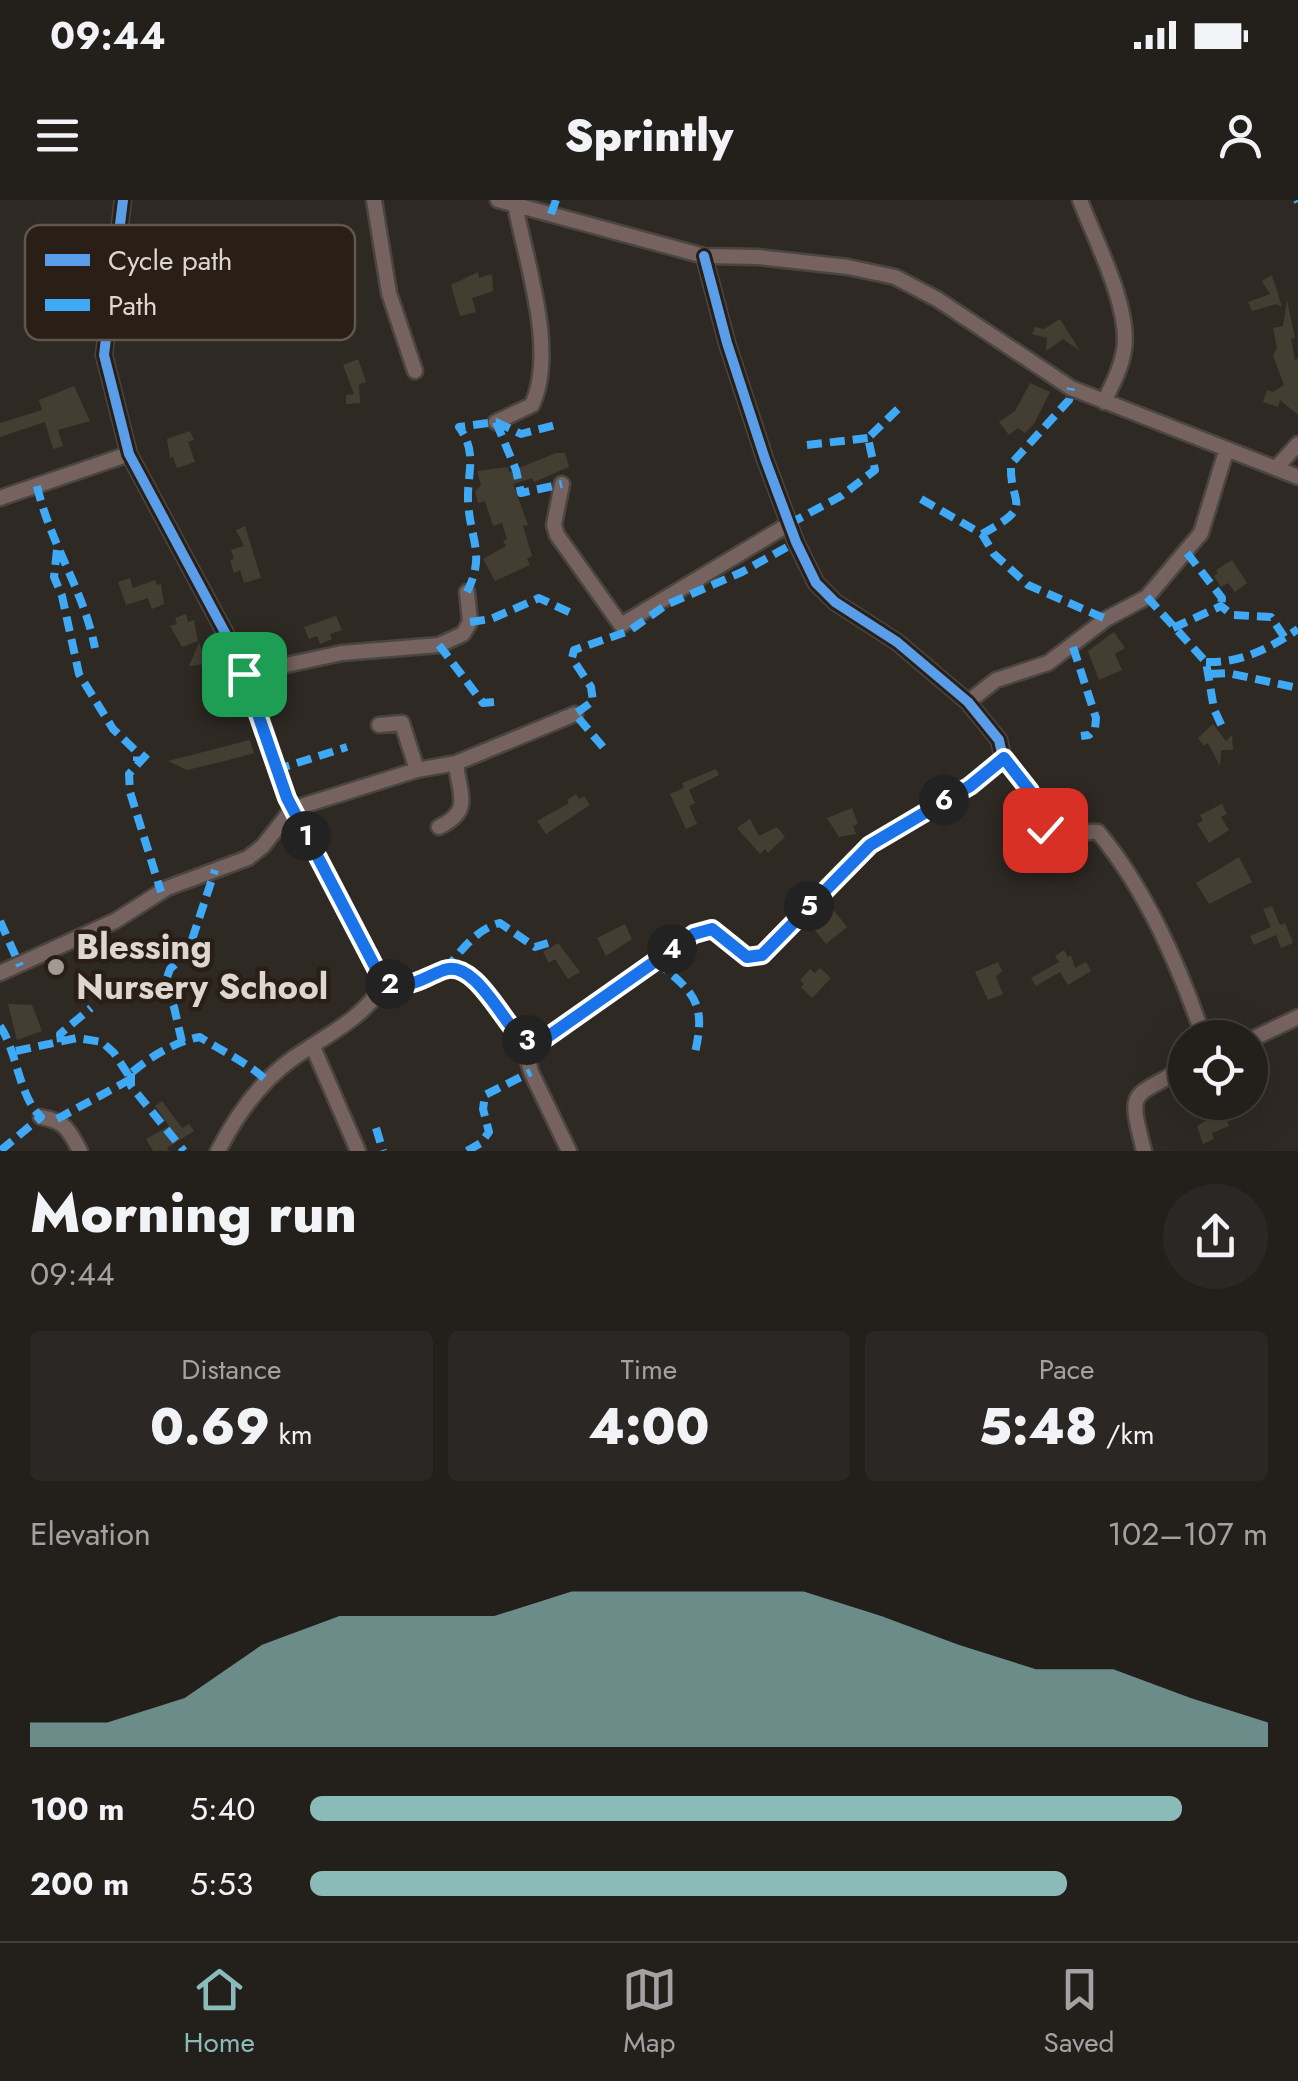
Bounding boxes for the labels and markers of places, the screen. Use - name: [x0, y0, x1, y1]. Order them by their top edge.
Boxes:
- pin: [202, 632, 287, 717]
- pin: 6: [919, 775, 969, 825]
- pin: [1003, 788, 1088, 873]
- pin: 1: [281, 811, 331, 861]
- pin: 5: [784, 881, 834, 931]
- place label: Blessing Nursery School: [76, 922, 328, 1012]
- pin: 4: [647, 924, 697, 974]
- marker: Blessing Nursery School: [45, 956, 67, 978]
- pin: 2: [365, 959, 415, 1009]
- pin: 3: [502, 1015, 552, 1065]

